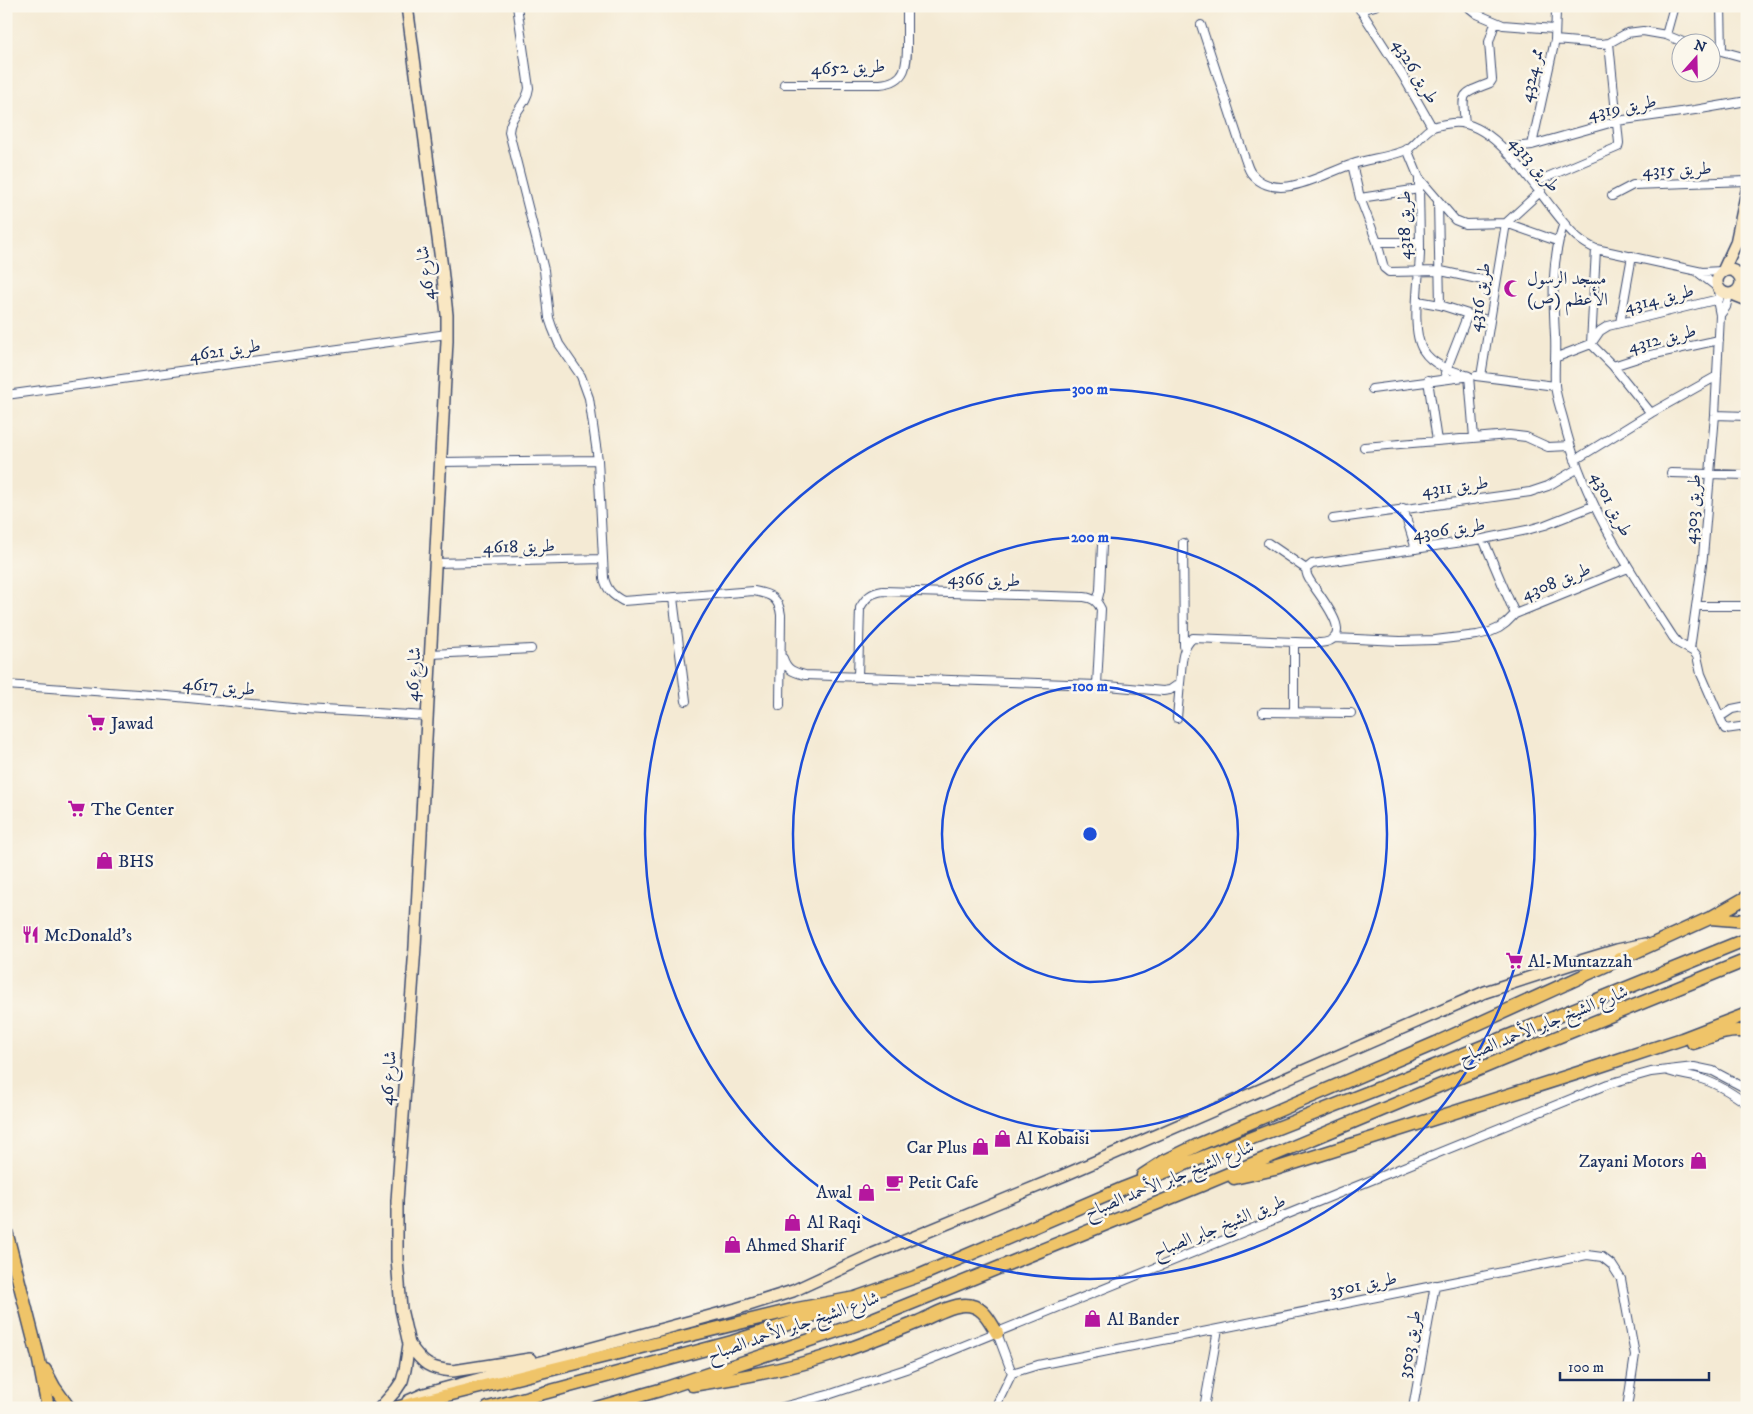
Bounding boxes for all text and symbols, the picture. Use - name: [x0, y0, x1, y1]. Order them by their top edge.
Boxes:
- north arrow: [1670, 32, 1720, 82]
- street label: طريق 4326: [1387, 35, 1443, 108]
- text: N: [1692, 36, 1709, 57]
- street label: ممر 4324: [1515, 46, 1549, 104]
- street label: طريق 4652: [811, 56, 886, 80]
- street label: طريق 4319: [1586, 91, 1658, 125]
- street label: طريق 4313: [1504, 132, 1565, 197]
- street label: طريق 4315: [1642, 158, 1712, 182]
- street label: طريق 4318: [1394, 190, 1416, 260]
- street label: شارع 46: [412, 244, 443, 301]
- street label: طريق 4316: [1464, 261, 1496, 333]
- place label: مسجد الرسول الأعظم (ص): [1527, 268, 1608, 316]
- mosque icon: مسجد الرسول الأعظم (ص): [1503, 278, 1523, 298]
- street label: طريق 4314: [1622, 280, 1696, 318]
- street label: طريق 4312: [1626, 320, 1699, 358]
- street label: طريق 4621: [188, 335, 262, 367]
- text: 300 m: [1072, 380, 1109, 399]
- street label: طريق 4301: [1585, 468, 1637, 541]
- street label: طريق 4311: [1420, 472, 1490, 502]
- street label: طريق 4303: [1680, 473, 1706, 545]
- street label: طريق 4306: [1412, 514, 1487, 546]
- text: 200 m: [1071, 528, 1110, 547]
- street label: طريق 4618: [483, 535, 555, 559]
- street label: طريق 4308: [1519, 558, 1594, 606]
- street label: طريق 4366: [947, 568, 1021, 592]
- street label: شارع 46: [402, 646, 429, 702]
- street label: طريق 4617: [182, 673, 256, 701]
- text: 100 m: [1072, 677, 1109, 696]
- supermarket icon: Jawad: [87, 713, 107, 733]
- place label: Jawad: [109, 713, 154, 735]
- supermarket icon: The Center: [67, 799, 87, 819]
- place label: The Center: [91, 799, 174, 821]
- centre of rings: [1081, 825, 1099, 843]
- shop icon: BHS: [94, 851, 114, 871]
- place label: BHS: [118, 851, 154, 873]
- restaurant icon: McDonald's: [20, 925, 40, 945]
- place label: McDonald's: [44, 925, 132, 947]
- supermarket icon: Al-Muntazzah: [1504, 951, 1524, 971]
- place label: Al-Muntazzah: [1528, 951, 1633, 973]
- street label: شارع الشيخ جابر الأحمد الصباح: [1454, 978, 1633, 1073]
- street label: شارع 46: [376, 1050, 405, 1106]
- shop icon: Al Kobaisi: [992, 1128, 1012, 1148]
- place label: Al Kobaisi: [1016, 1128, 1089, 1150]
- street label: شارع الشيخ جابر الأحمد الصباح: [1080, 1133, 1259, 1228]
- place label: Car Plus: [906, 1137, 967, 1159]
- shop icon: Car Plus: [971, 1137, 991, 1157]
- place label: Zayani Motors: [1579, 1151, 1684, 1173]
- shop icon: Zayani Motors: [1688, 1151, 1708, 1171]
- cafe icon: Petit Cafe: [884, 1172, 904, 1192]
- place label: Petit Cafe: [908, 1172, 978, 1194]
- place label: Awal: [816, 1182, 853, 1204]
- shop icon: Awal: [856, 1182, 876, 1202]
- street label: طريق الشيخ جابر الصباح: [1150, 1190, 1291, 1267]
- shop icon: Al Raqi: [783, 1212, 803, 1232]
- place label: Al Raqi: [807, 1212, 861, 1234]
- shop icon: Ahmed Sharif: [722, 1235, 742, 1255]
- place label: Ahmed Sharif: [746, 1235, 848, 1257]
- street label: طريق 3501: [1327, 1268, 1399, 1302]
- street label: شارع الشيخ جابر الأحمد الصباح: [703, 1284, 884, 1371]
- street label: طريق 3503: [1393, 1308, 1427, 1380]
- shop icon: Al Bander: [1083, 1309, 1103, 1329]
- place label: Al Bander: [1107, 1309, 1180, 1331]
- scale bar: [1560, 1349, 1709, 1381]
- text: 100 m: [1568, 1358, 1604, 1377]

